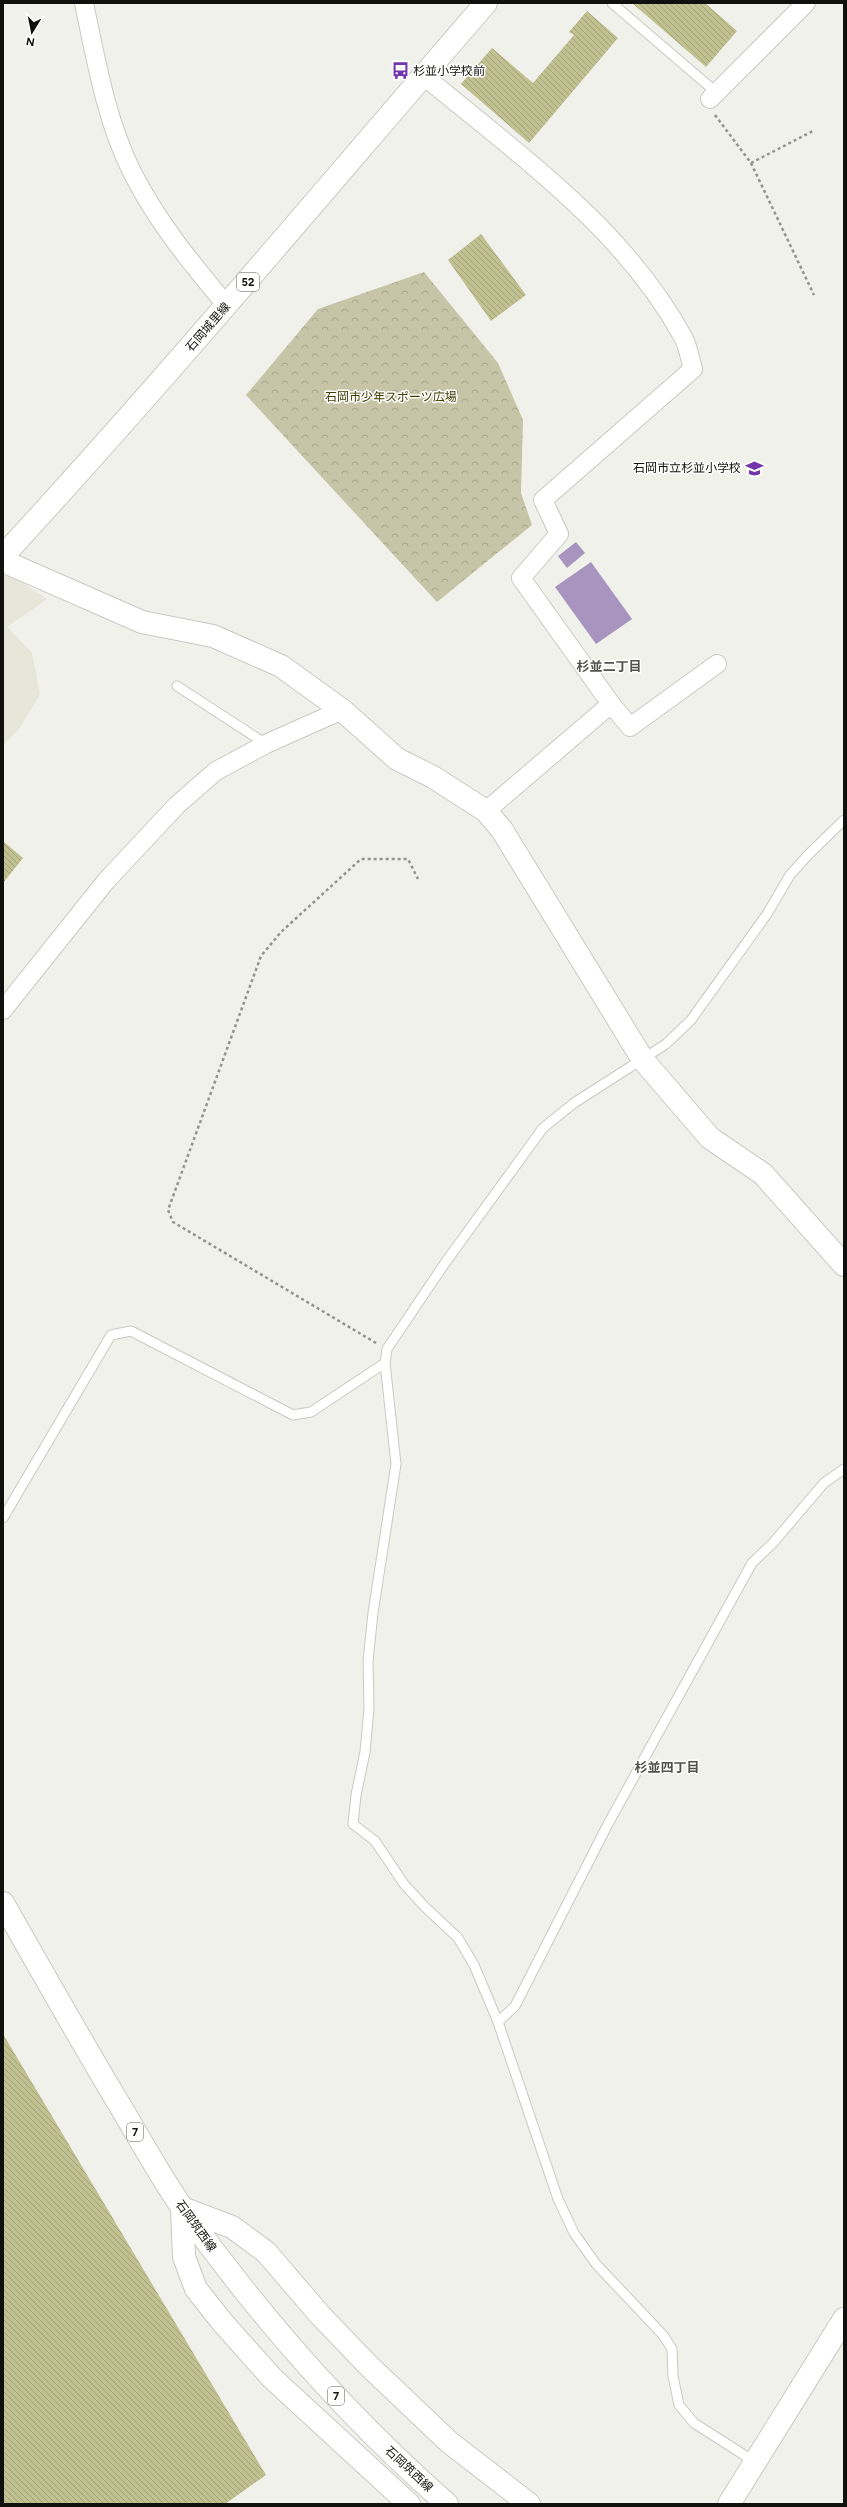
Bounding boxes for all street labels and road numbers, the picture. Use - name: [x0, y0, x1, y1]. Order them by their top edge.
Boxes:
- road number: 52: [237, 273, 259, 291]
- street label: 石岡城里線: [183, 300, 233, 354]
- road number: 7: [127, 2123, 143, 2141]
- street label: 石岡筑西線: [173, 2198, 219, 2254]
- road number: 7: [328, 2387, 344, 2405]
- street label: 石岡筑西線: [382, 2443, 436, 2495]

